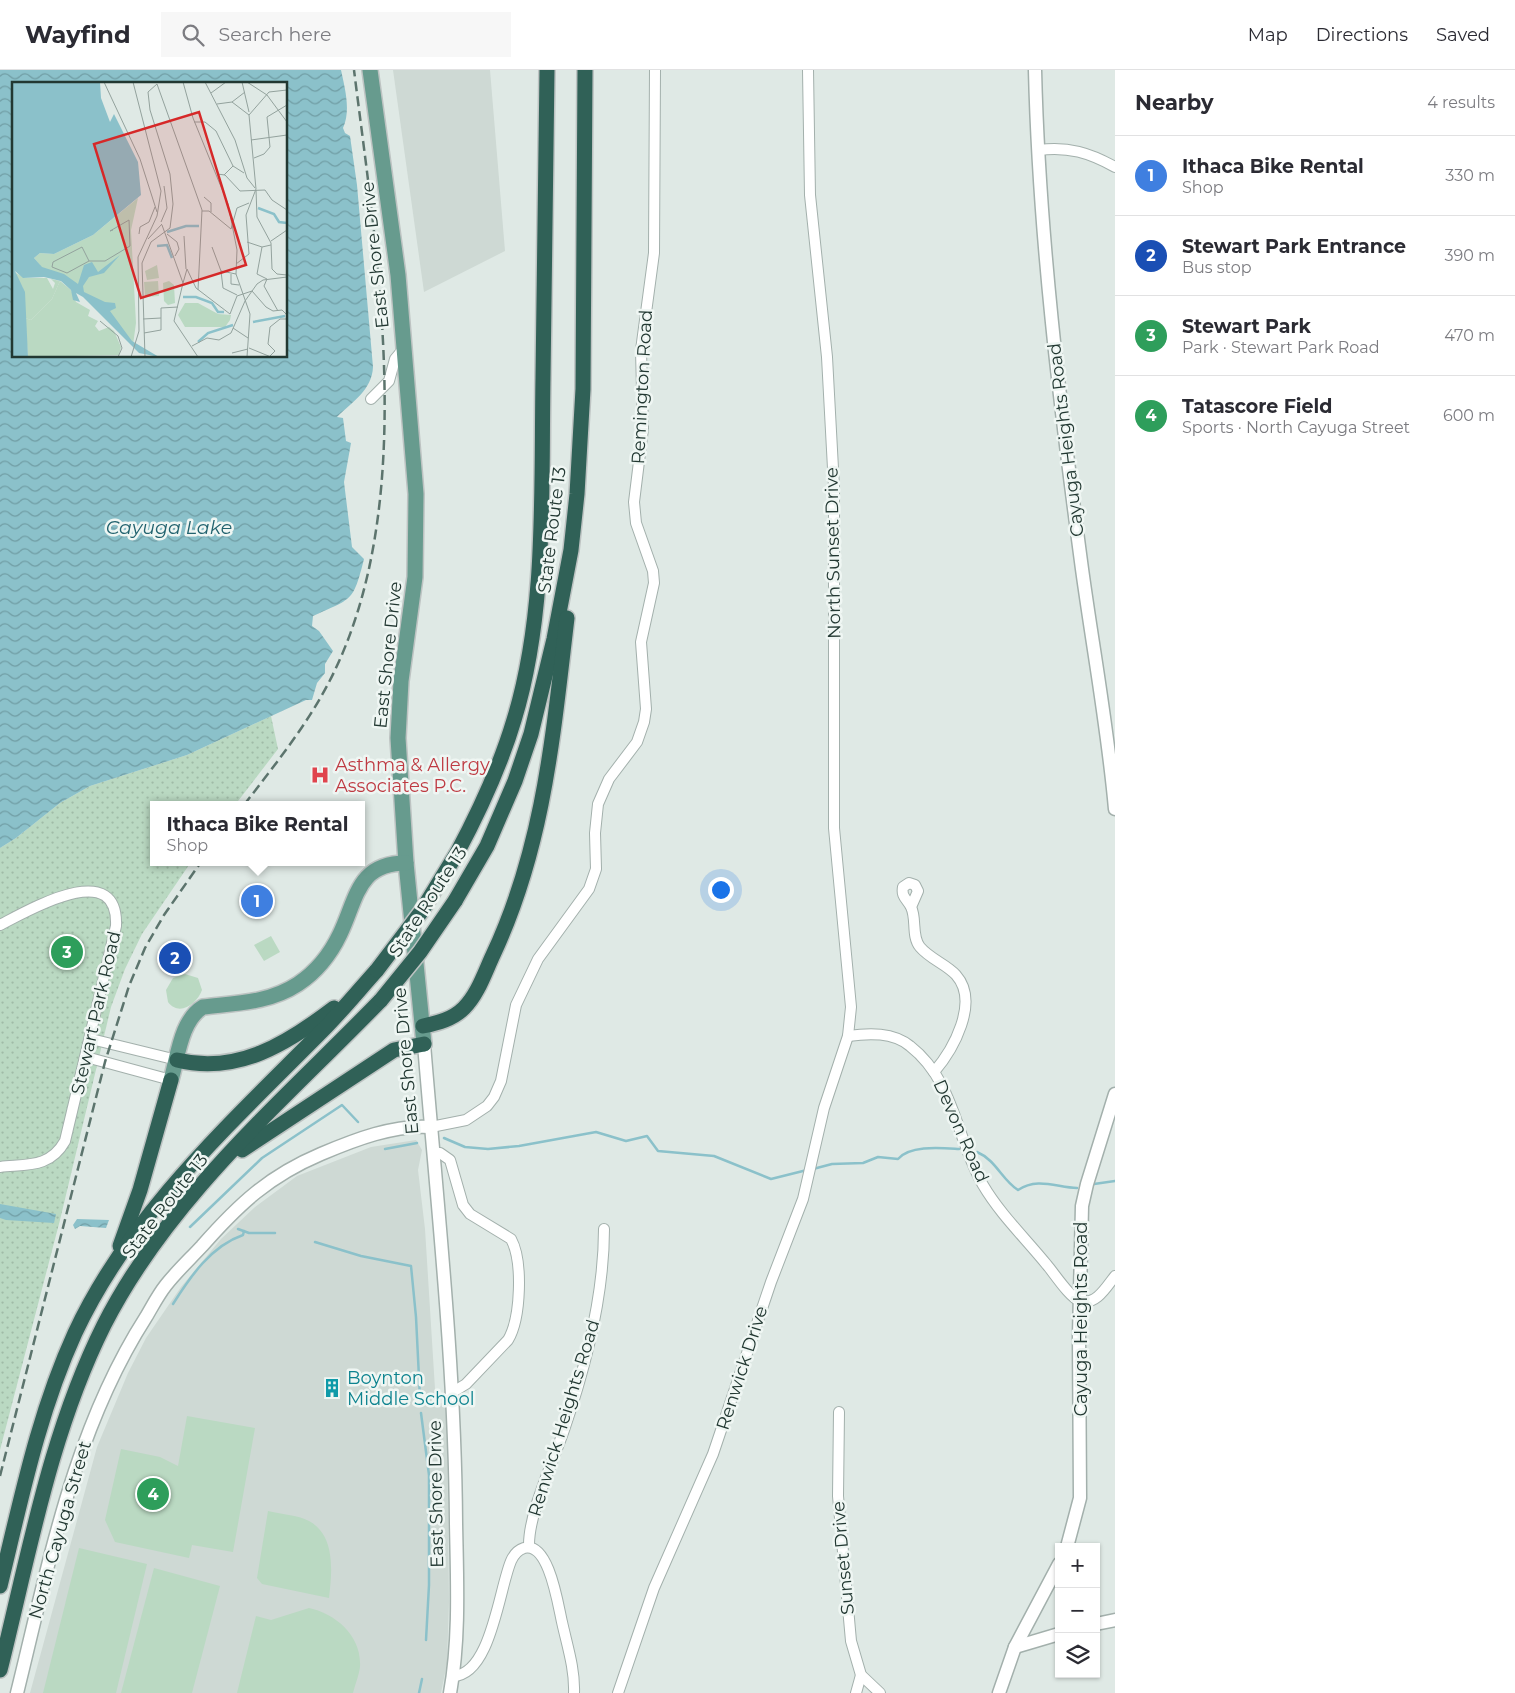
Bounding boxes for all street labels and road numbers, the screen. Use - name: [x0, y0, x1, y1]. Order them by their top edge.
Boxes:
- street label: East Shore Drive: [356, 180, 394, 330]
- street label: Remington Road: [627, 309, 657, 465]
- street label: Cayuga Heights Road: [1043, 342, 1089, 538]
- street label: State Route 13: [533, 466, 571, 594]
- street label: North Sunset Drive: [821, 467, 845, 639]
- street label: East Shore Drive: [369, 580, 407, 730]
- street label: State Route 13: [384, 843, 472, 961]
- street label: Stewart Park Road: [66, 929, 126, 1097]
- street label: East Shore Drive: [389, 986, 423, 1135]
- street label: Devon Road: [929, 1076, 993, 1186]
- street label: State Route 13: [117, 1149, 213, 1263]
- street label: Cayuga Heights Road: [1070, 1221, 1092, 1417]
- street label: Renwick Drive: [712, 1303, 772, 1433]
- street label: Renwick Heights Road: [524, 1317, 604, 1519]
- street label: East Shore Drive: [424, 1420, 448, 1568]
- street label: North Cayuga Street: [24, 1438, 96, 1622]
- street label: Sunset Drive: [827, 1500, 859, 1616]

